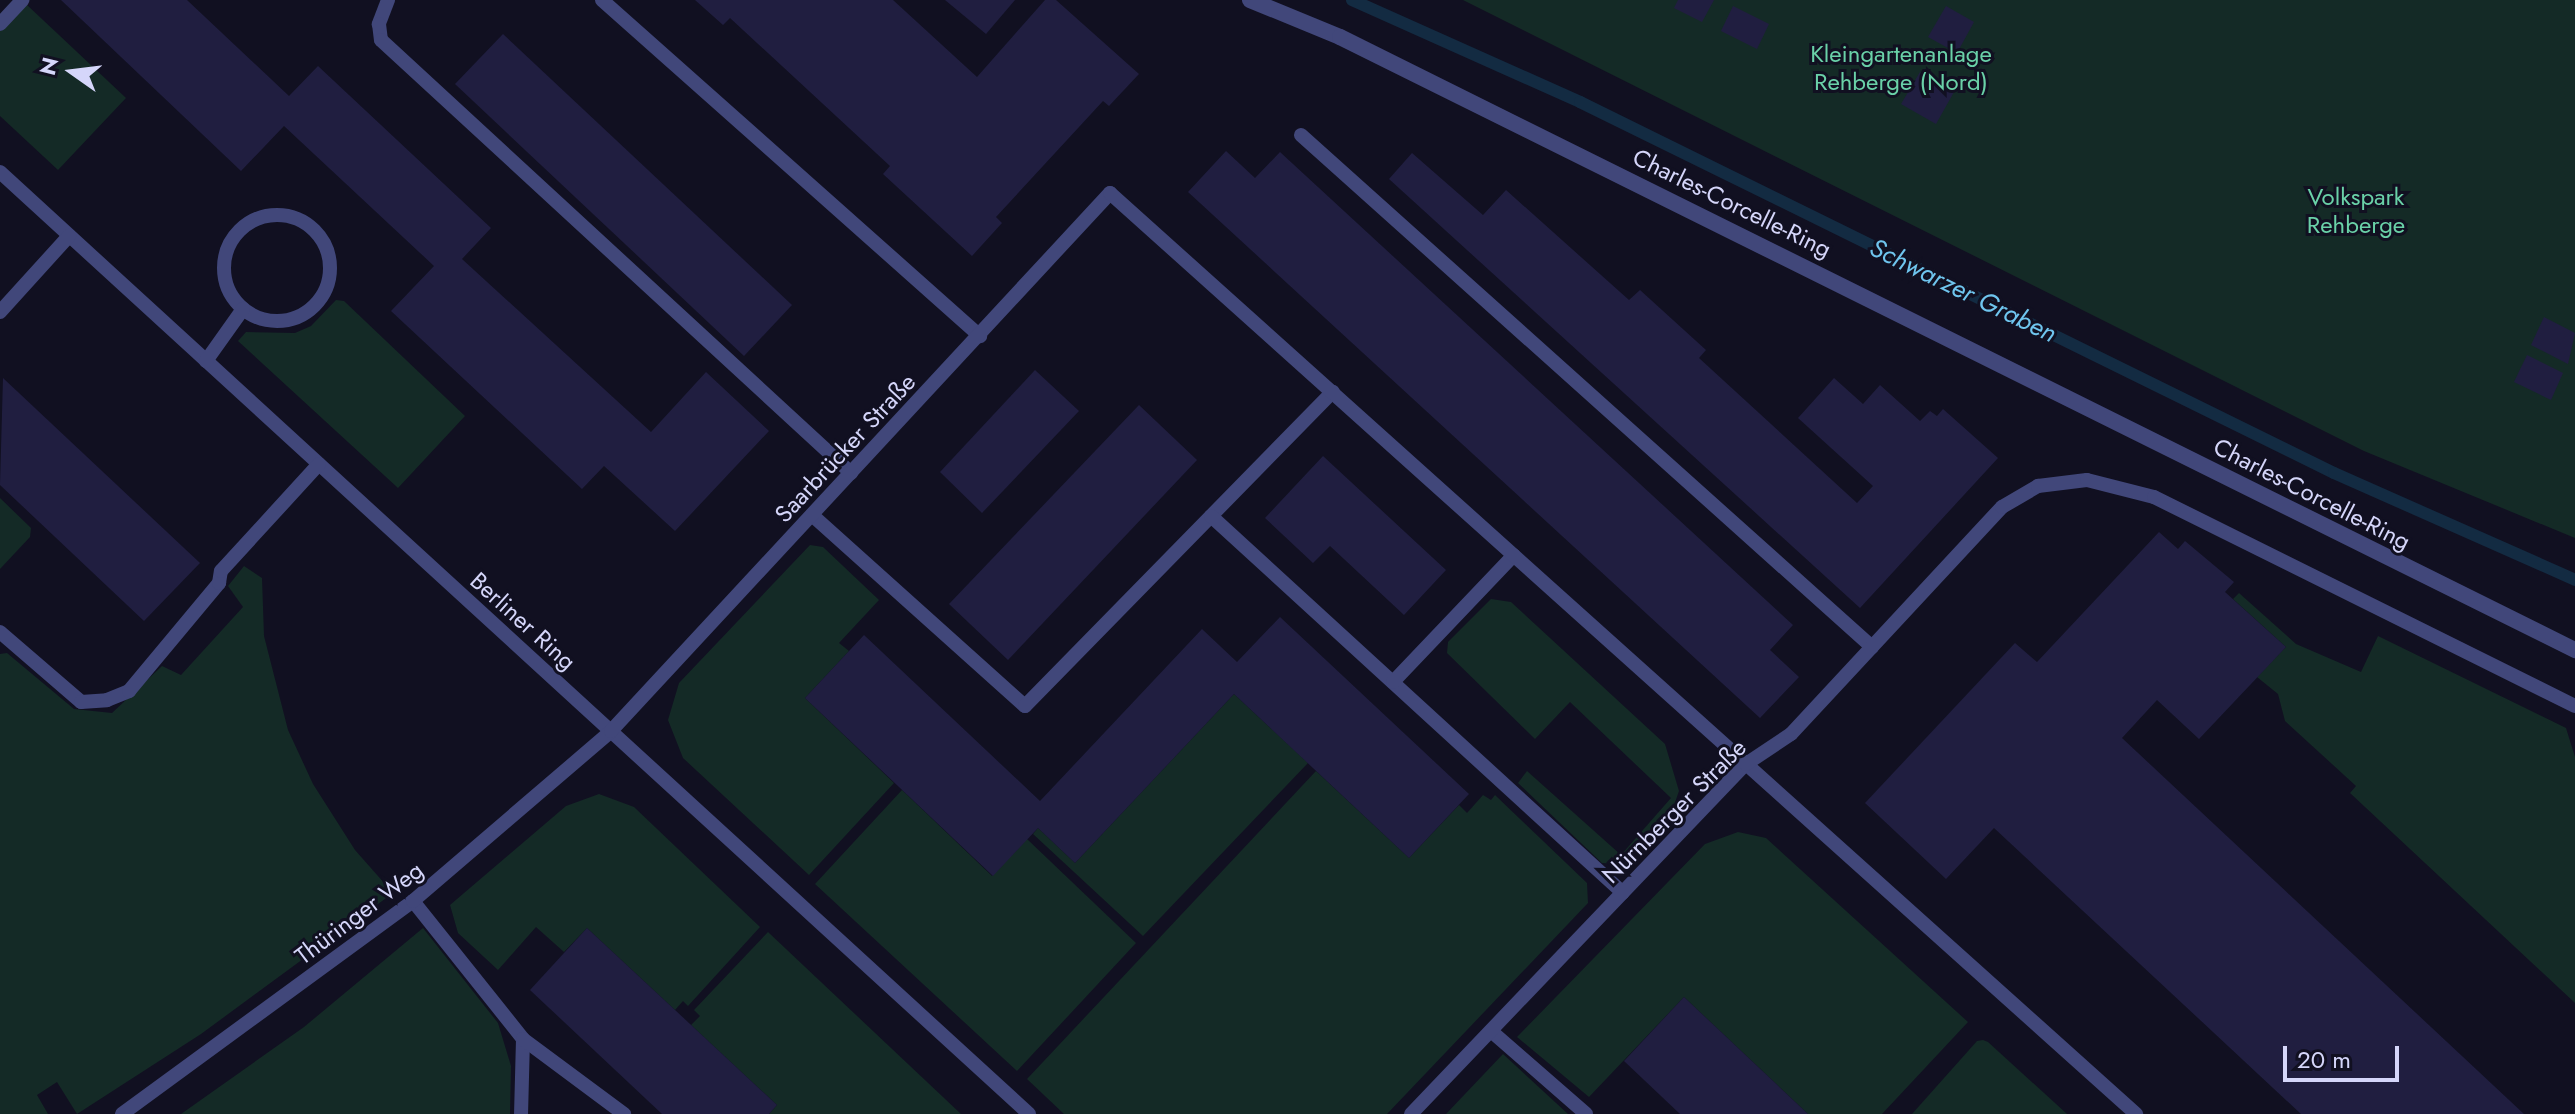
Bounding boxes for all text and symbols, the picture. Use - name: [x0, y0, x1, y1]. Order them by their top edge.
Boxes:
- north arrow: [32, 32, 112, 112]
- park label: Kleingartenanlage Rehberge (Nord): [1810, 40, 1992, 96]
- text: N: [31, 54, 66, 79]
- street label: Charles-Corcelle-Ring: [1628, 142, 1836, 264]
- park label: Volkspark Rehberge: [2307, 183, 2405, 239]
- water label: Schwarzer Graben: [1865, 232, 2061, 350]
- street label: Saarbrücker Straße: [769, 368, 921, 528]
- street label: Charles-Corcelle-Ring: [2209, 432, 2415, 556]
- street label: Berliner Ring: [464, 566, 582, 676]
- street label: Nürnberger Straße: [1596, 733, 1752, 889]
- street label: Thüringer Weg: [289, 856, 429, 970]
- scale bar: [2287, 1030, 2403, 1080]
- text: 20 m: [2297, 1042, 2351, 1077]

